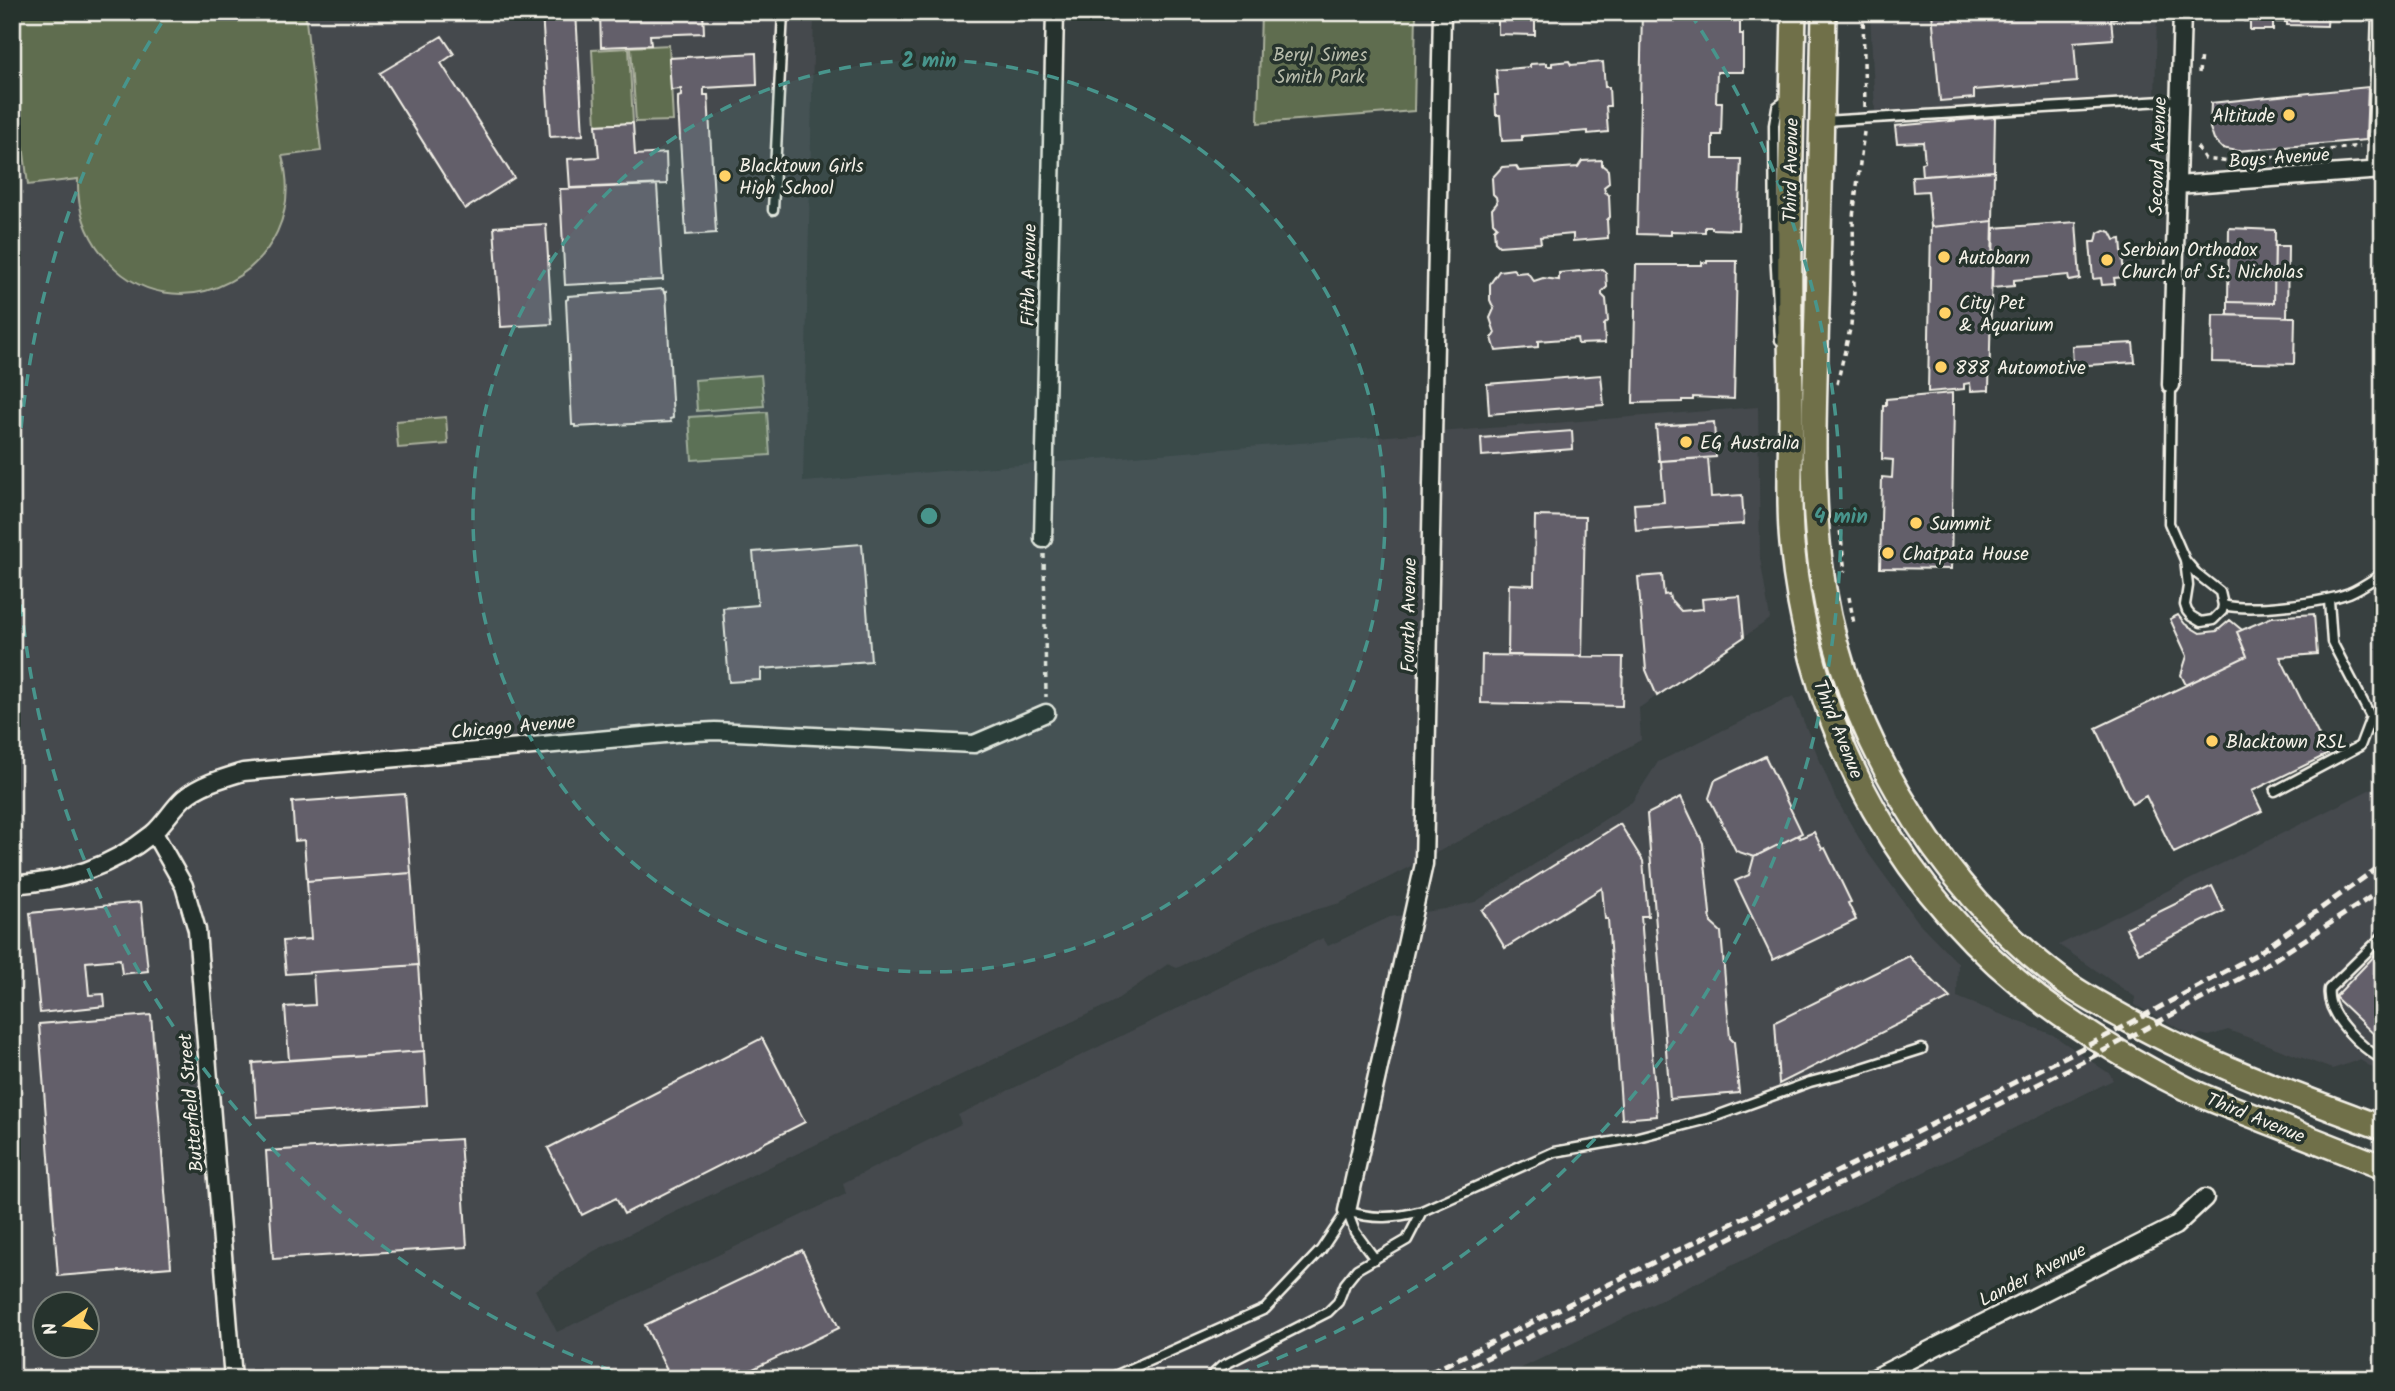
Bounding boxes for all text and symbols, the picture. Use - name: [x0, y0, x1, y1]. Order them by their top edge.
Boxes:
- park label: Beryl Simes Smith Park: [1273, 41, 1367, 93]
- text: 2 min: [902, 45, 956, 78]
- street label: Second Avenue: [2142, 96, 2176, 216]
- place label: Altitude: [2212, 102, 2275, 132]
- marker: Altitude: [2281, 107, 2297, 123]
- street label: Third Avenue: [1776, 117, 1808, 222]
- street label: Boys Avenue: [2228, 140, 2331, 177]
- place label: Blacktown Girls High School: [739, 152, 864, 204]
- marker: Blacktown Girls High School: [717, 168, 733, 184]
- street label: Fifth Avenue: [1014, 223, 1046, 327]
- place label: Serbian Orthodox Church of St. Nicholas: [2121, 236, 2303, 288]
- place label: Autobarn: [1958, 244, 2030, 274]
- marker: Autobarn: [1936, 249, 1952, 265]
- marker: Serbian Orthodox Church of St. Nicholas: [2099, 252, 2115, 268]
- place label: City Pet & Aquarium: [1959, 289, 2054, 341]
- marker: City Pet & Aquarium: [1937, 305, 1953, 321]
- place label: 888 Automotive: [1955, 354, 2086, 384]
- marker: 888 Automotive: [1933, 359, 1949, 375]
- place label: EG Australia: [1700, 429, 1800, 459]
- marker: EG Australia: [1678, 434, 1694, 450]
- text: 4 min: [1814, 501, 1868, 534]
- centre of rings: [917, 504, 941, 528]
- place label: Summit: [1930, 510, 1992, 540]
- marker: Summit: [1908, 515, 1924, 531]
- place label: Chatpata House: [1902, 540, 2029, 570]
- marker: Chatpata House: [1880, 545, 1896, 561]
- street label: Fourth Avenue: [1394, 557, 1426, 673]
- street label: Third Avenue: [1804, 676, 1871, 784]
- street label: Chicago Avenue: [450, 708, 577, 748]
- place label: Blacktown RSL: [2226, 728, 2347, 758]
- marker: Blacktown RSL: [2204, 733, 2220, 749]
- street label: Butterfield Street: [171, 1031, 213, 1174]
- street label: Third Avenue: [2201, 1085, 2310, 1152]
- street label: Lander Avenue: [1974, 1236, 2092, 1316]
- north arrow: [32, 1290, 102, 1360]
- text: N: [35, 1319, 67, 1338]

